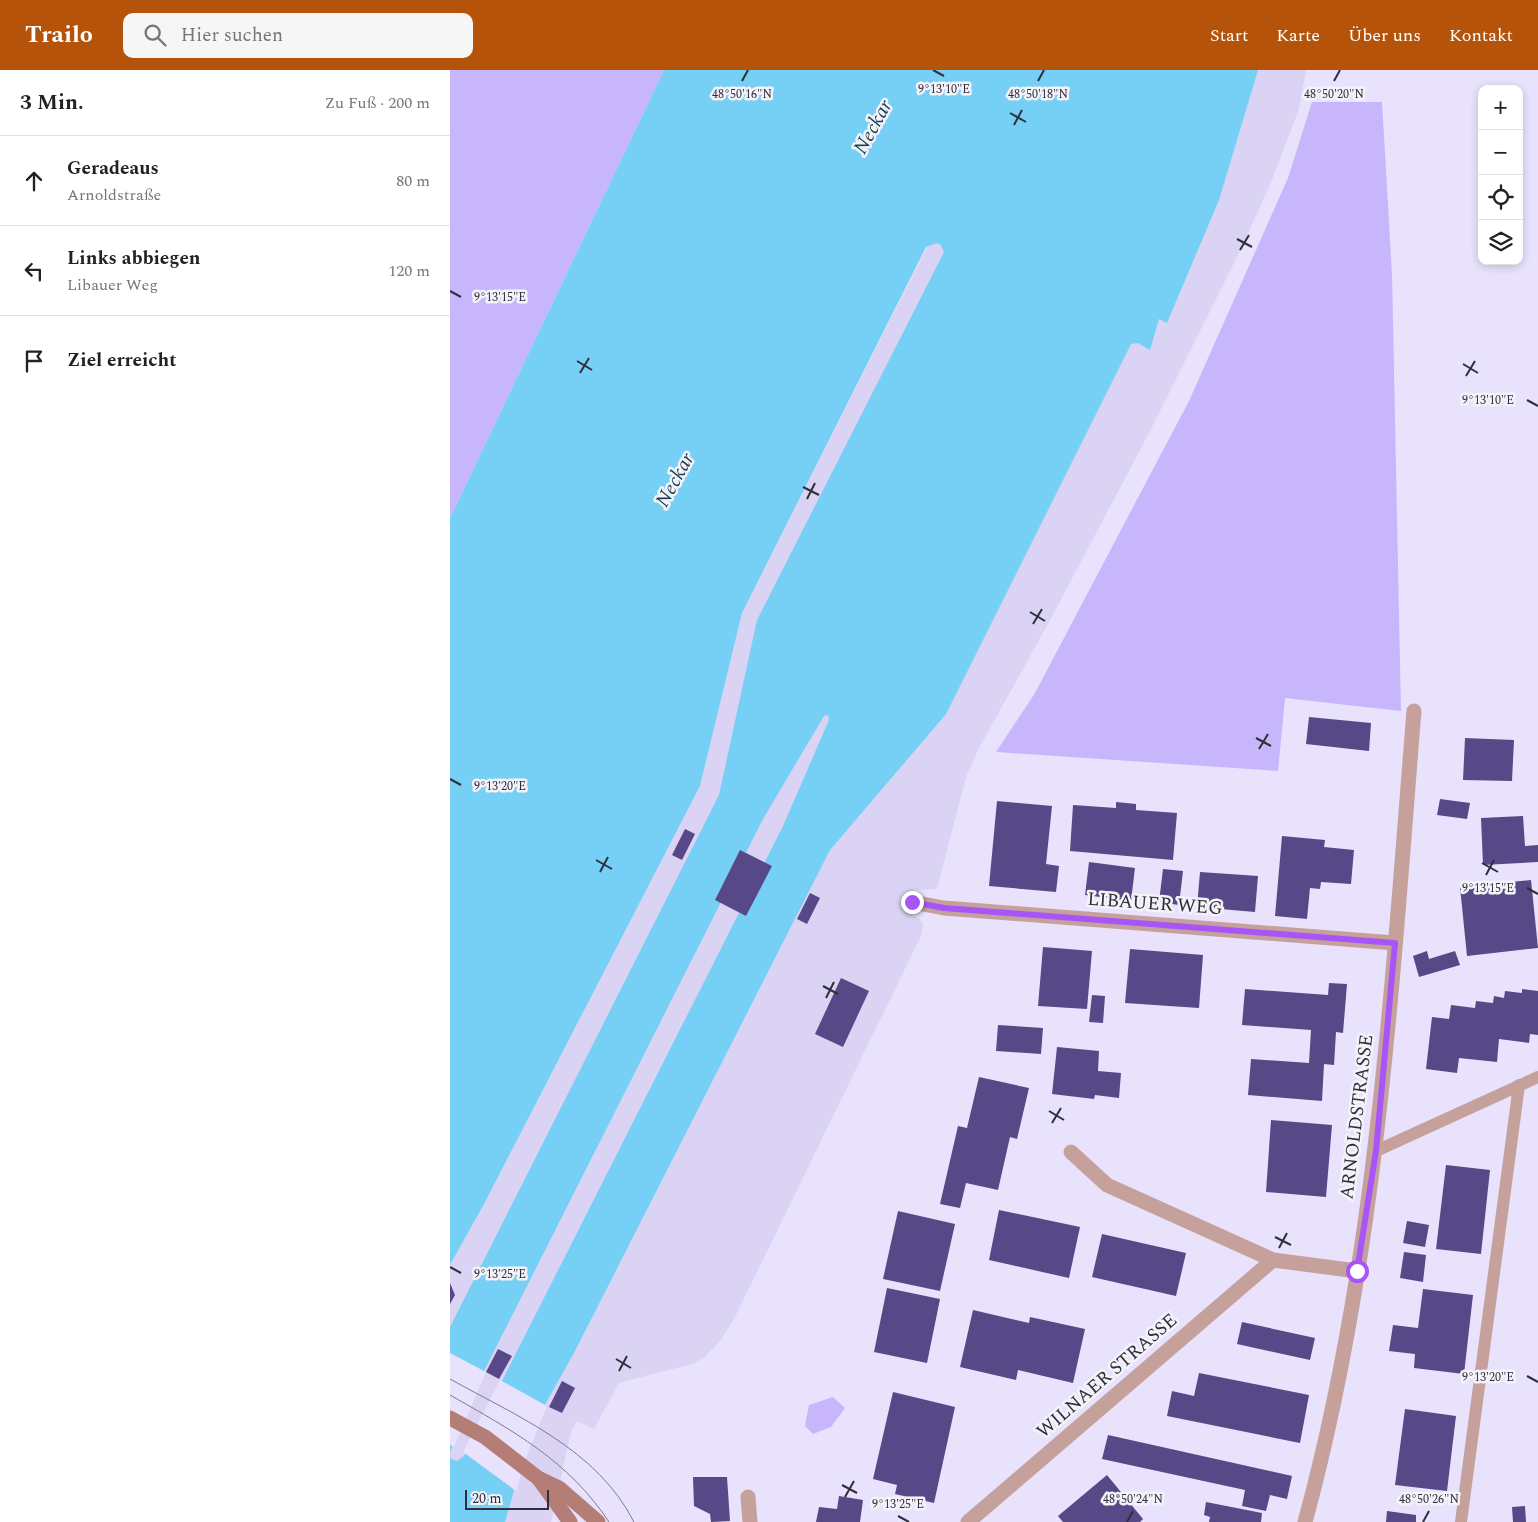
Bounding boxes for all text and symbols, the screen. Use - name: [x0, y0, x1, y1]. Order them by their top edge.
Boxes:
- search box: [123, 13, 473, 58]
- text: Trailo: [25, 17, 93, 53]
- icon: search: [141, 21, 169, 49]
- text: Hier suchen: [181, 21, 283, 50]
- text: Start: [1210, 22, 1248, 49]
- text: Karte: [1276, 22, 1320, 49]
- text: Über uns: [1348, 22, 1421, 49]
- text: Kontakt: [1449, 22, 1513, 49]
- text: 9°13'10"E: [918, 80, 970, 99]
- text: 48°50'16"N: [712, 85, 772, 104]
- text: 48°50'18"N: [1008, 85, 1068, 104]
- text: 48°50'20"N: [1304, 85, 1364, 104]
- map controls: [1478, 85, 1523, 265]
- button: +: [1478, 85, 1523, 130]
- text: 3 Min.: [20, 87, 84, 119]
- text: Zu Fuß · 200 m: [325, 91, 430, 115]
- water label: Neckar: [846, 93, 901, 160]
- button: −: [1478, 130, 1523, 175]
- text: Geradeaus: [67, 154, 159, 183]
- icon: ahead: [20, 167, 48, 195]
- text: 80 m: [396, 169, 430, 193]
- button: locate: [1478, 175, 1523, 220]
- text: Arnoldstraße: [67, 183, 161, 207]
- button: layers: [1478, 220, 1523, 265]
- text: Links abbiegen: [67, 244, 201, 273]
- icon: left: [20, 257, 48, 285]
- text: 120 m: [388, 259, 430, 283]
- text: Libauer Weg: [67, 273, 158, 297]
- text: 9°13'15"E: [474, 288, 526, 307]
- text: Ziel erreicht: [67, 346, 177, 375]
- icon: arrive: [20, 347, 48, 375]
- text: 9°13'10"E: [1462, 391, 1514, 410]
- water label: Neckar: [648, 446, 703, 513]
- text: 9°13'20"E: [474, 777, 526, 796]
- text: 9°13'15"E: [1462, 879, 1514, 898]
- street label: LIBAUER WEG: [1086, 885, 1224, 923]
- route end: [901, 891, 924, 914]
- street label: ARNOLDSTRASSE: [1332, 1033, 1382, 1201]
- route start: [1346, 1260, 1369, 1283]
- text: 9°13'25"E: [474, 1265, 526, 1284]
- street label: WILNAER STRASSE: [1030, 1306, 1184, 1446]
- text: 9°13'20"E: [1462, 1368, 1514, 1387]
- scale bar: [465, 1487, 549, 1510]
- text: 20 m: [472, 1488, 502, 1509]
- text: 48°50'24"N: [1103, 1490, 1163, 1509]
- text: 48°50'26"N: [1399, 1490, 1459, 1509]
- text: 9°13'25"E: [872, 1495, 924, 1514]

